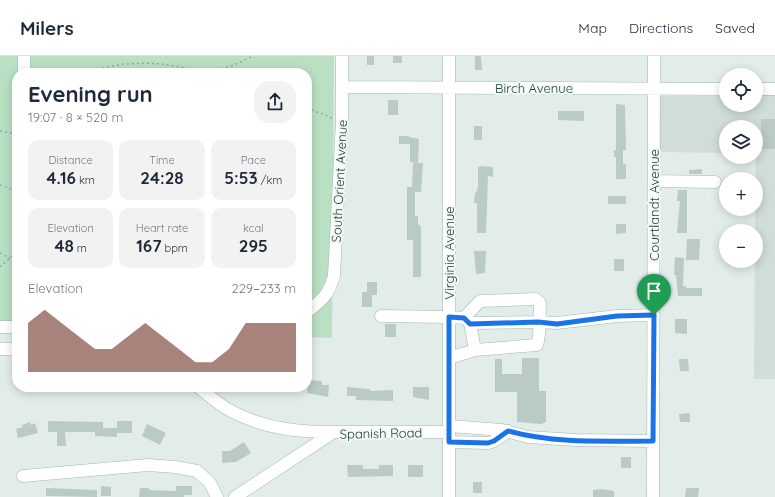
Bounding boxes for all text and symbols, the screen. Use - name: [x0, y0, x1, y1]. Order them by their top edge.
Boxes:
- text: Milers: [20, 16, 74, 40]
- text: Map: [578, 19, 607, 37]
- text: Directions: [629, 19, 693, 37]
- text: Saved: [715, 19, 755, 37]
- map controls: [719, 68, 763, 268]
- button: locate: [719, 68, 763, 112]
- text: Evening run: [28, 80, 153, 108]
- street label: Birch Avenue: [495, 80, 573, 96]
- button: share: [254, 81, 296, 123]
- text: 19:07 · 8 × 520 m: [28, 109, 123, 125]
- street label: South Orient Avenue: [328, 119, 350, 243]
- button: layers: [719, 120, 763, 164]
- street label: Courtlandt Avenue: [646, 149, 662, 261]
- text: Distance: [49, 153, 93, 167]
- text: Time: [149, 153, 175, 167]
- text: Pace: [241, 153, 266, 167]
- text: 4.16: [47, 167, 76, 188]
- text: 24:28: [140, 167, 184, 188]
- text: 5:53: [224, 167, 258, 188]
- button: +: [719, 172, 763, 216]
- text: km: [76, 173, 95, 187]
- text: /km: [258, 173, 282, 187]
- street label: Virginia Avenue: [441, 206, 457, 300]
- text: Elevation: [47, 221, 94, 235]
- text: Heart rate: [136, 221, 188, 235]
- text: kcal: [243, 221, 264, 235]
- button: −: [719, 224, 763, 268]
- text: 48: [54, 235, 74, 256]
- text: 167: [136, 235, 161, 256]
- text: 295: [239, 235, 268, 256]
- text: m: [74, 241, 87, 255]
- text: bpm: [161, 241, 188, 255]
- pin: [637, 274, 671, 315]
- text: Elevation: [28, 280, 83, 296]
- text: 229–233 m: [231, 280, 296, 296]
- icon: arrive: [643, 280, 665, 302]
- street label: Spanish Road: [340, 424, 422, 442]

